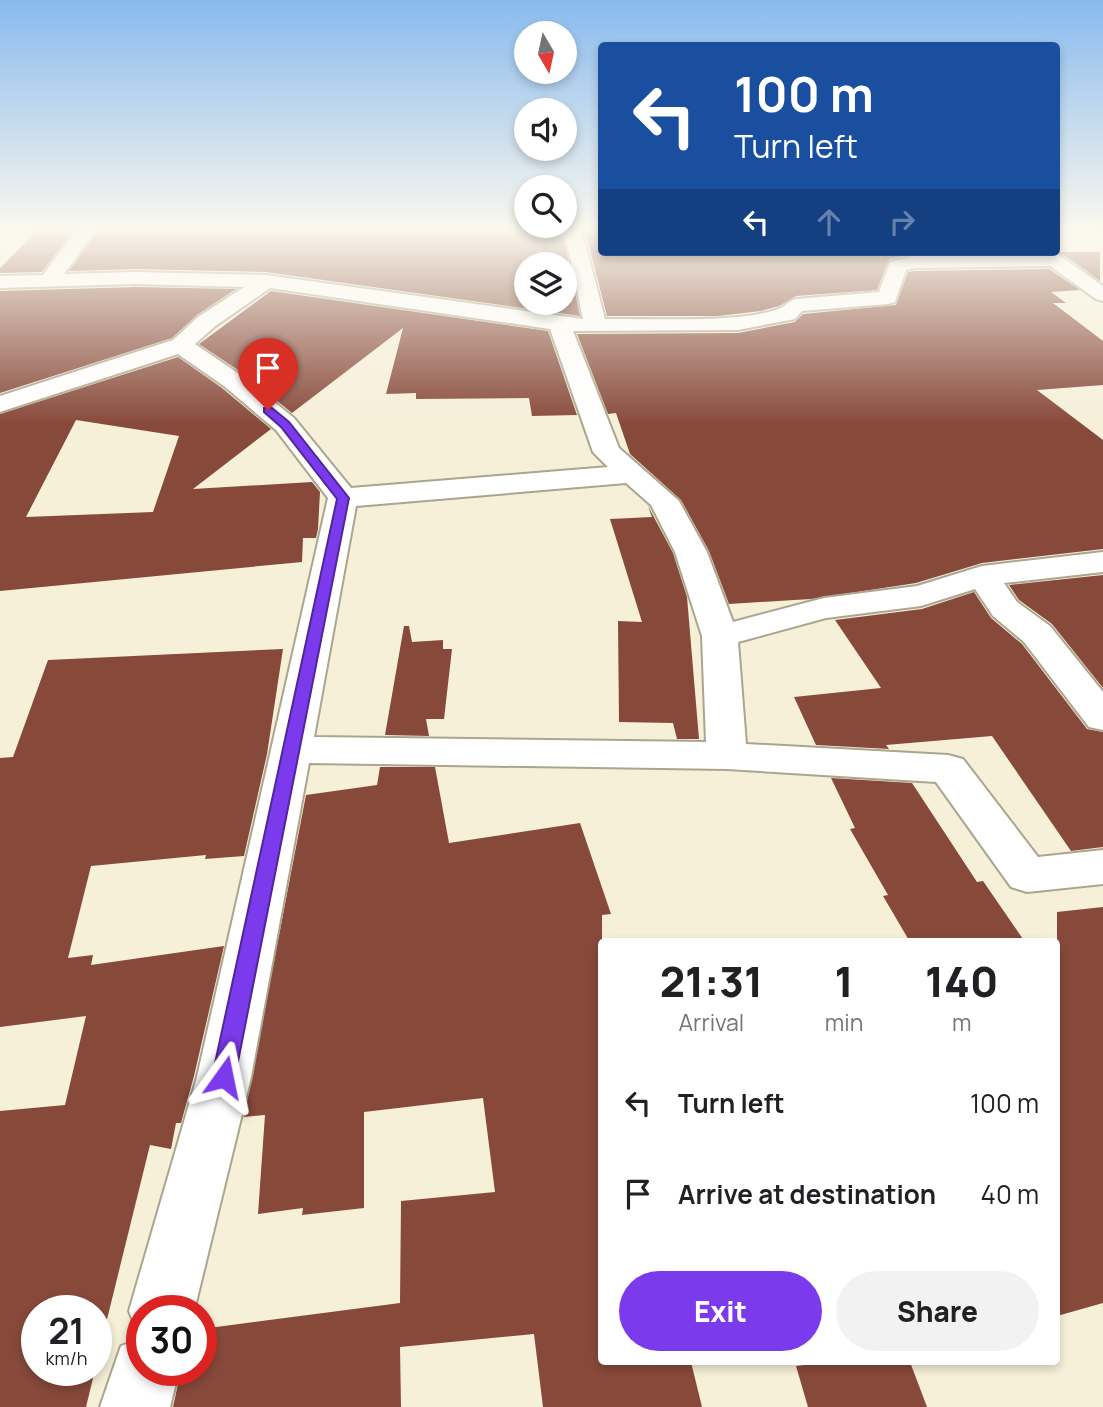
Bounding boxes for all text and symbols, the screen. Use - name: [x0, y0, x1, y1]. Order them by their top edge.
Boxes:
- north arrow: [514, 21, 578, 84]
- map controls: [514, 21, 577, 315]
- text: 100 m: [734, 60, 874, 127]
- icon: left: [619, 70, 710, 161]
- button: sound: [514, 98, 577, 161]
- text: Turn left: [734, 124, 858, 168]
- button: search: [514, 175, 577, 238]
- icon: left: [737, 203, 775, 241]
- icon: ahead: [810, 203, 848, 241]
- icon: right: [883, 203, 921, 241]
- button: layers: [514, 252, 577, 315]
- pin: [238, 338, 298, 410]
- icon: arrive: [249, 349, 287, 387]
- text: 21:31: [660, 952, 763, 1010]
- text: 1: [835, 952, 854, 1010]
- text: 140: [925, 952, 998, 1010]
- text: Arrival: [679, 1006, 744, 1038]
- text: min: [825, 1006, 863, 1038]
- text: m: [952, 1006, 971, 1038]
- position arrow: [187, 1040, 261, 1114]
- icon: left: [619, 1084, 657, 1122]
- text: Turn left: [678, 1085, 785, 1121]
- text: 100 m: [970, 1085, 1039, 1121]
- icon: arrive: [619, 1175, 657, 1213]
- text: Arrive at destination: [678, 1176, 936, 1212]
- text: 40 m: [981, 1176, 1039, 1212]
- button: Exit: [619, 1271, 822, 1351]
- button: Share: [836, 1271, 1039, 1351]
- speed limit sign: 30: [126, 1295, 217, 1386]
- text: 21: [48, 1307, 85, 1355]
- text: km/h: [46, 1346, 87, 1370]

